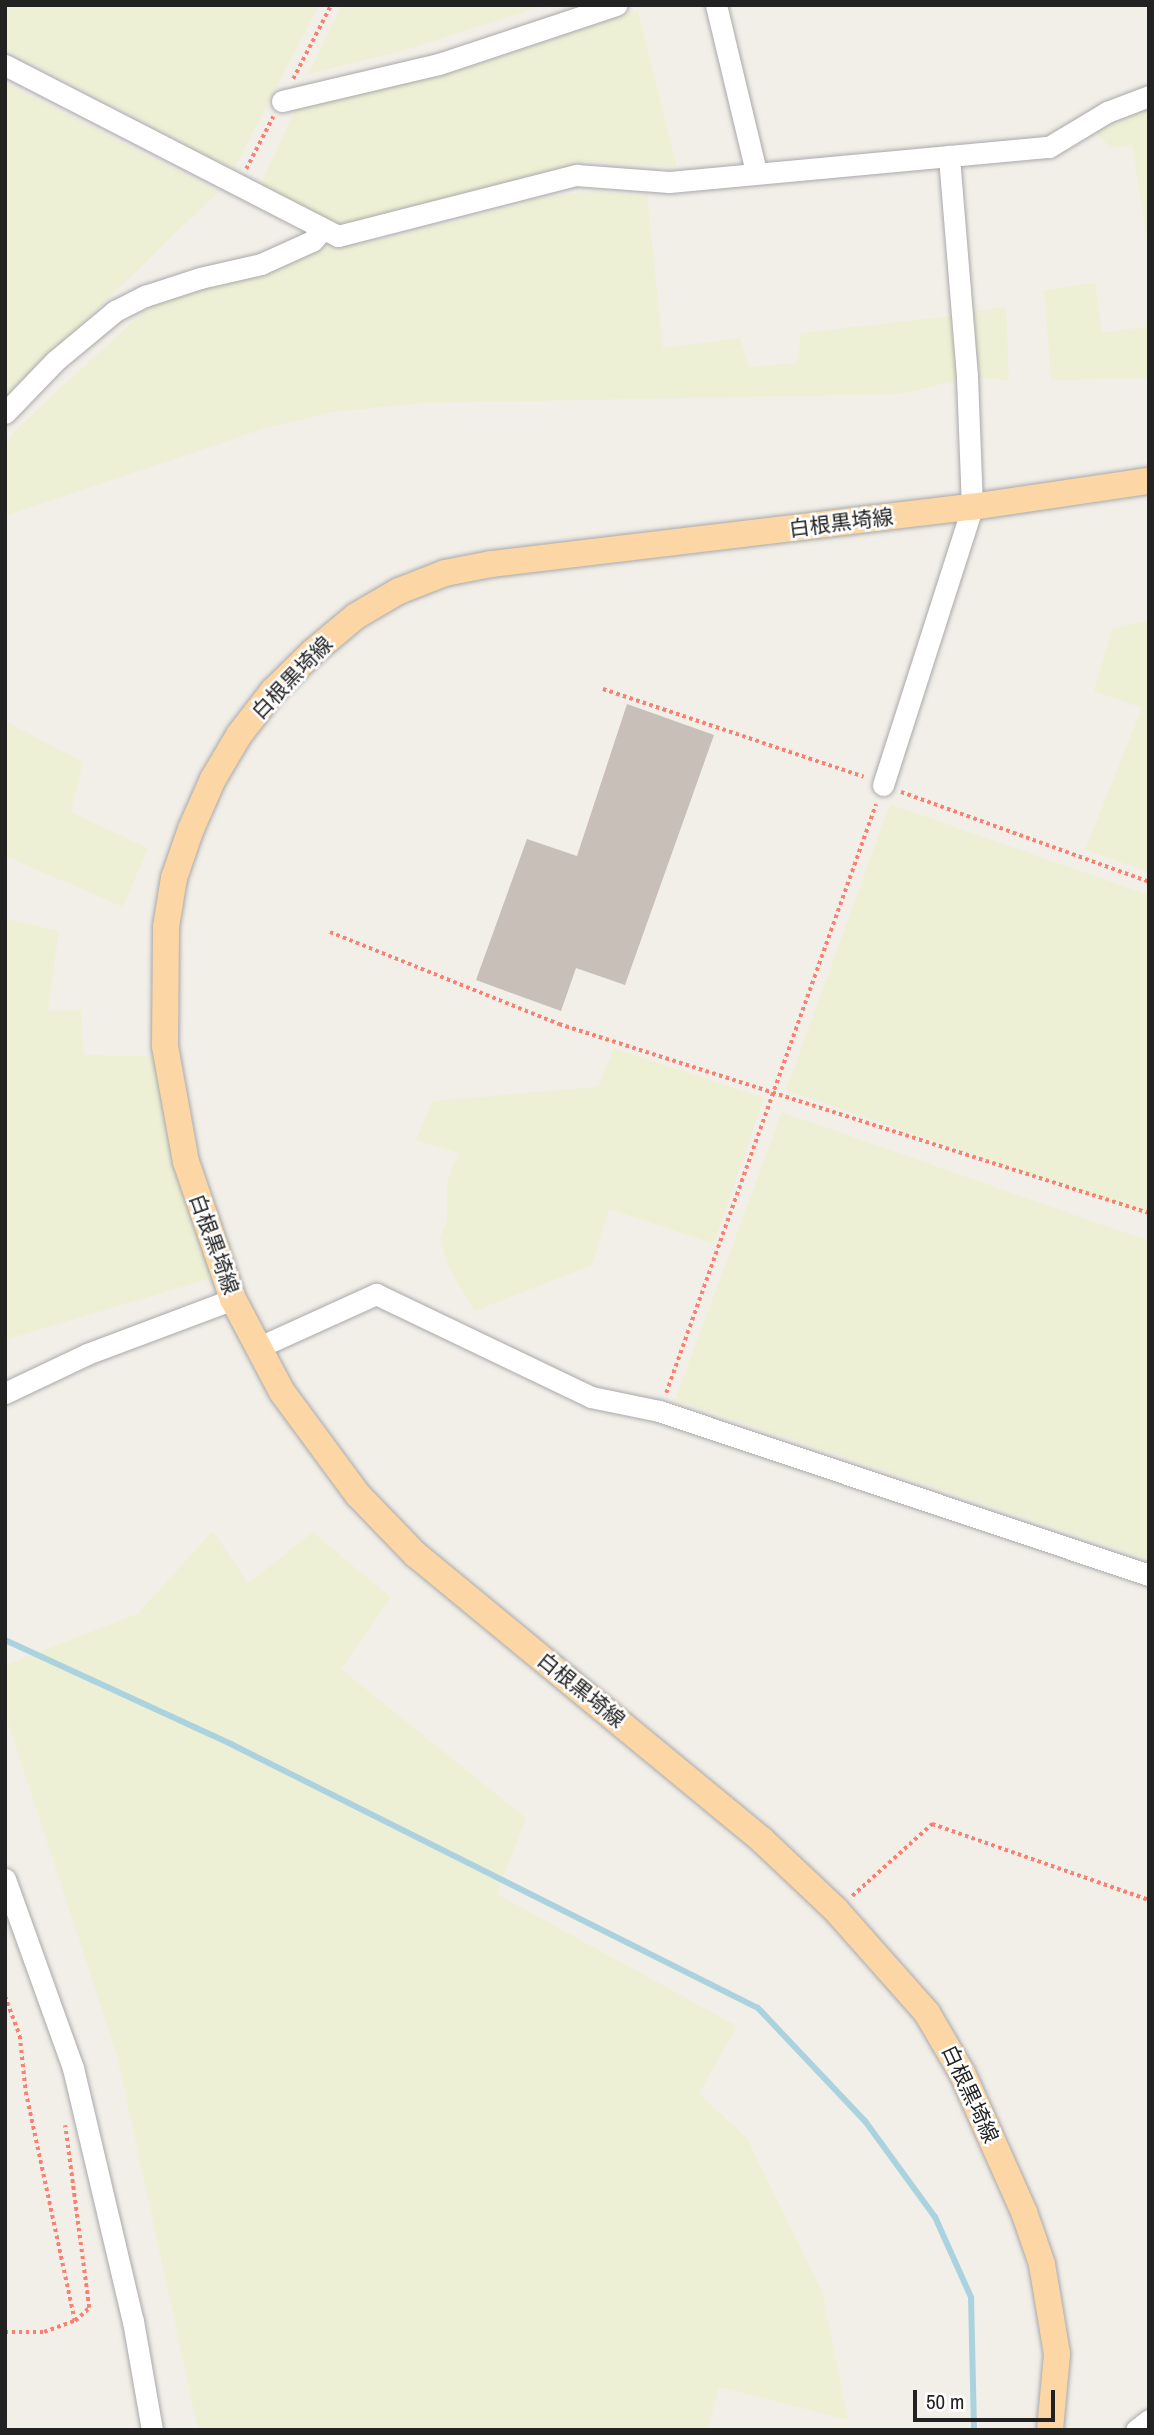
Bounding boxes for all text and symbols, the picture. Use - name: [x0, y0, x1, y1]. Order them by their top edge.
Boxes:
- street label: 白根黒埼線: [787, 504, 895, 542]
- street label: 白根黒埼線: [246, 631, 338, 725]
- street label: 白根黒埼線: [184, 1190, 244, 1298]
- street label: 白根黒埼線: [532, 1647, 630, 1733]
- street label: 白根黒埼線: [936, 2041, 1004, 2147]
- scale bar: [916, 2376, 1058, 2420]
- text: 50 m: [926, 2387, 964, 2416]

